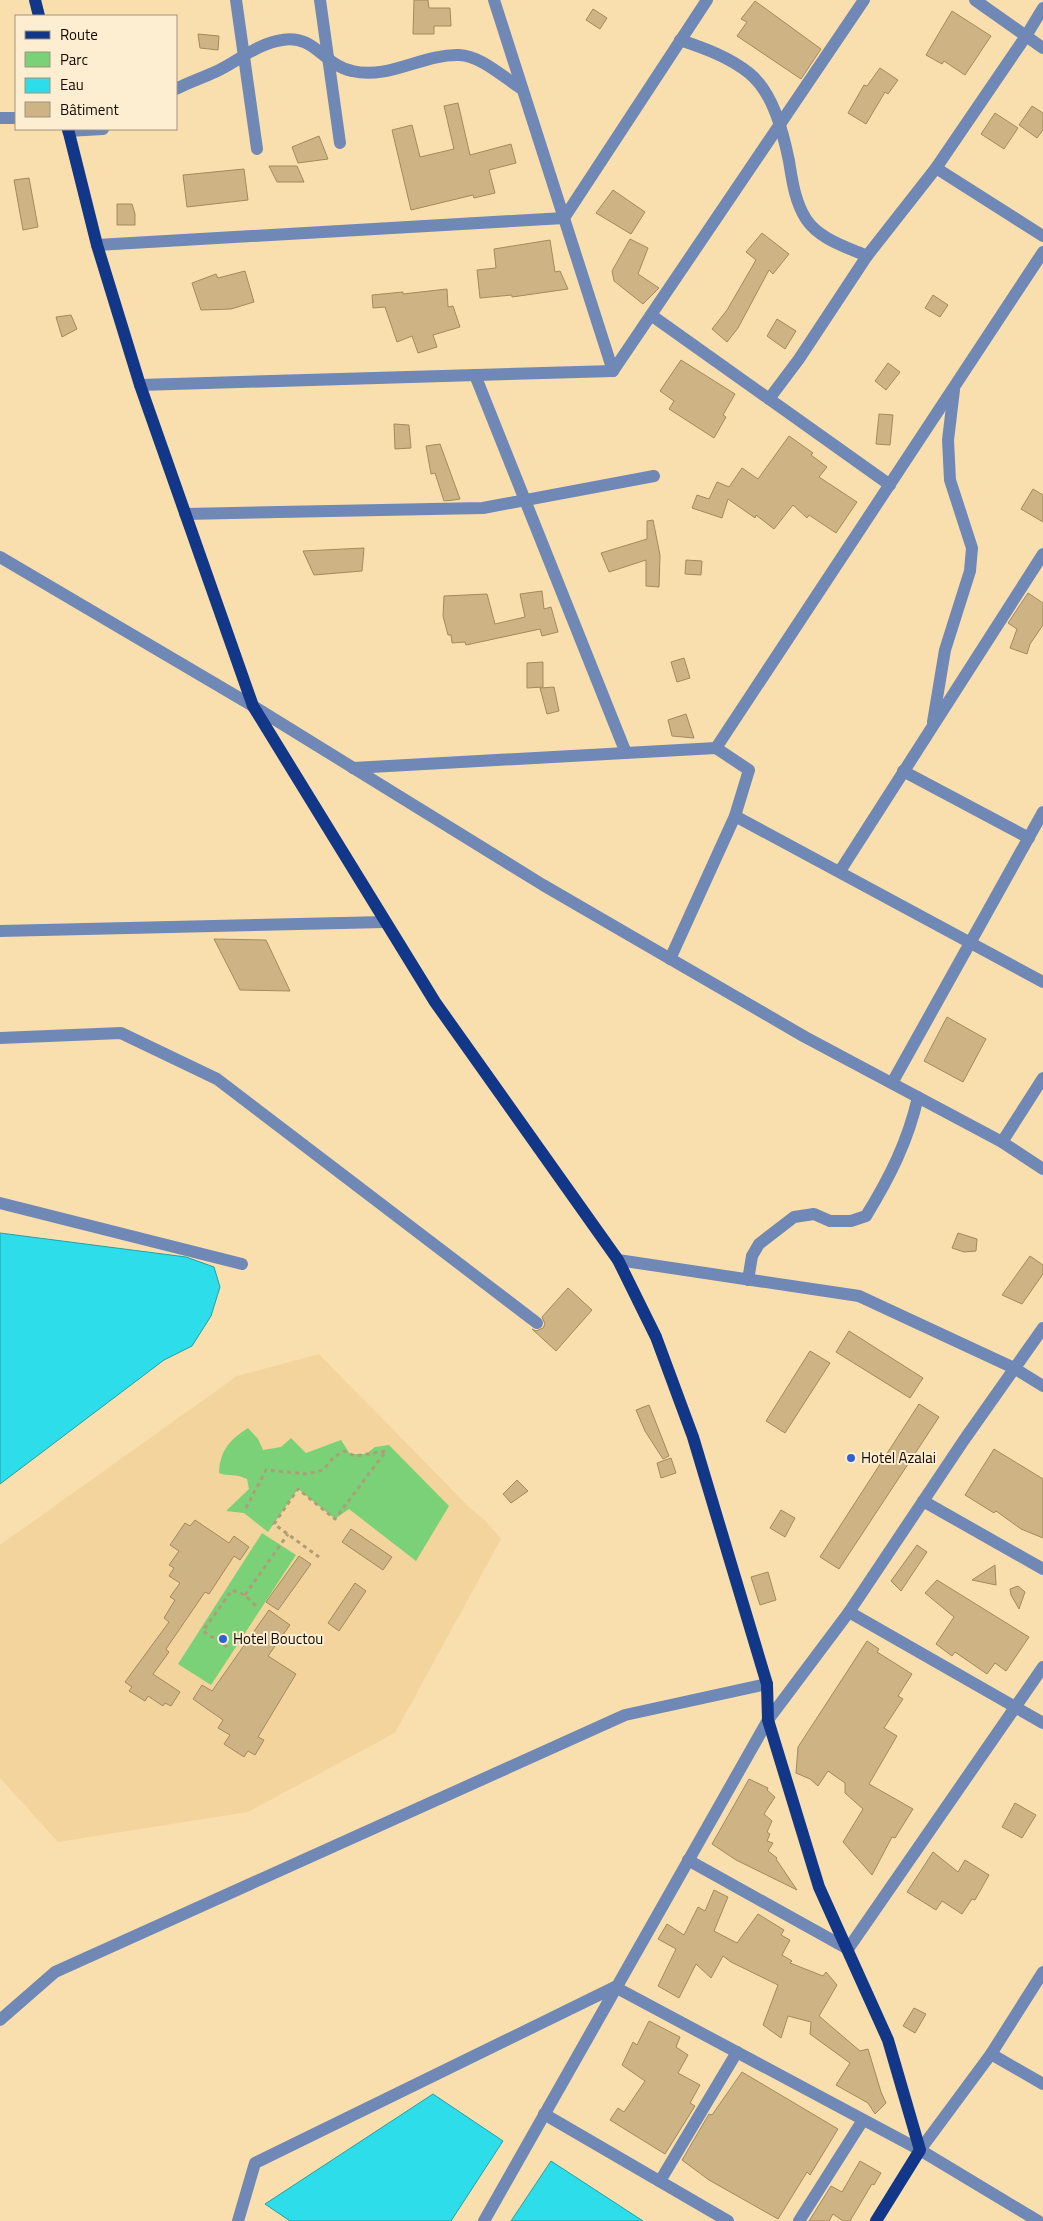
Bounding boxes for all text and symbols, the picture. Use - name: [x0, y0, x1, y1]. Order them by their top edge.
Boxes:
- legend: [15, 15, 178, 130]
- text: Route: [60, 23, 98, 46]
- text: Parc: [60, 48, 88, 71]
- text: Eau: [60, 73, 84, 96]
- text: Bâtiment: [60, 98, 119, 121]
- place label: Hotel Azalai: [861, 1446, 936, 1469]
- marker: Hotel Azalai: [845, 1452, 857, 1464]
- place label: Hotel Bouctou: [233, 1627, 323, 1650]
- marker: Hotel Bouctou: [217, 1633, 229, 1645]

